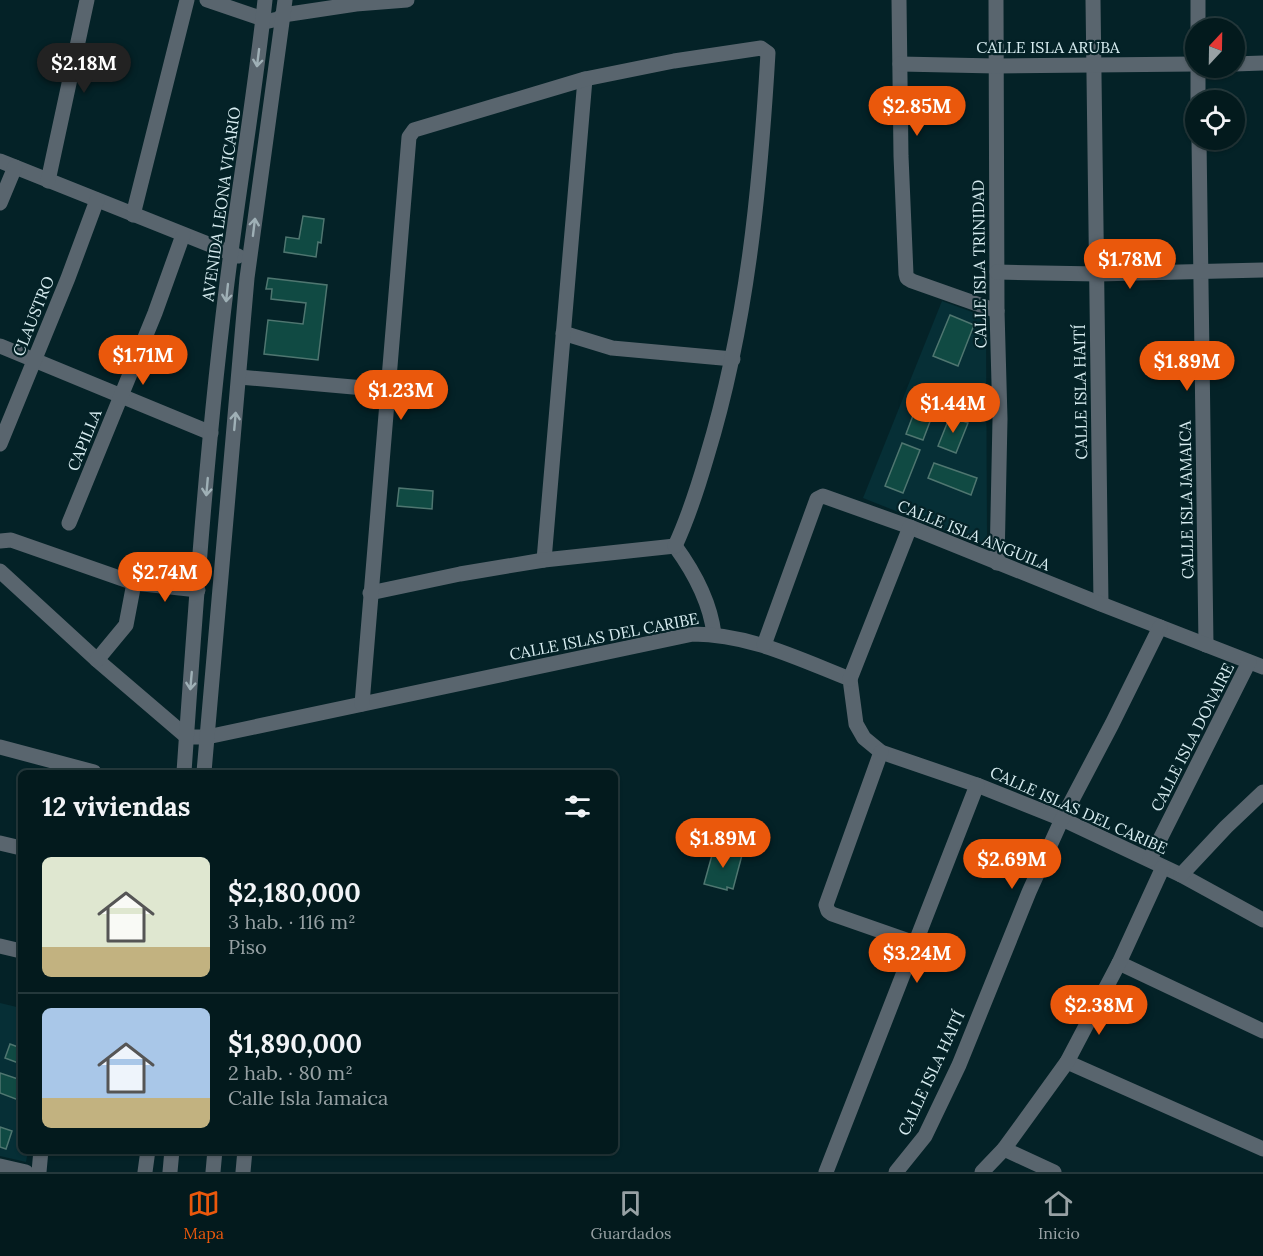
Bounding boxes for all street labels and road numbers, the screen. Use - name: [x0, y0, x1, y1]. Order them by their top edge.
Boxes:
- street label: CALLE ISLA ARUBA: [976, 37, 1121, 57]
- street label: AVENIDA LEONA VICARIO: [197, 106, 245, 303]
- street label: CALLE ISLA TRINIDAD: [968, 179, 990, 349]
- street label: CLAUSTRO: [8, 273, 58, 359]
- street label: CALLE ISLA HAITÍ: [1069, 324, 1091, 460]
- street label: CAPILLA: [63, 405, 106, 474]
- street label: CALLE ISLA JAMAICA: [1175, 420, 1197, 579]
- street label: CALLE ISLA ANGUILA: [895, 495, 1054, 575]
- street label: CALLE ISLAS DEL CARIBE: [508, 608, 700, 664]
- street label: CALLE ISLA DONAIRE: [1146, 659, 1238, 815]
- street label: CALLE ISLAS DEL CARIBE: [987, 762, 1171, 858]
- street label: CALLE ISLA HAITÍ: [893, 1007, 969, 1139]

